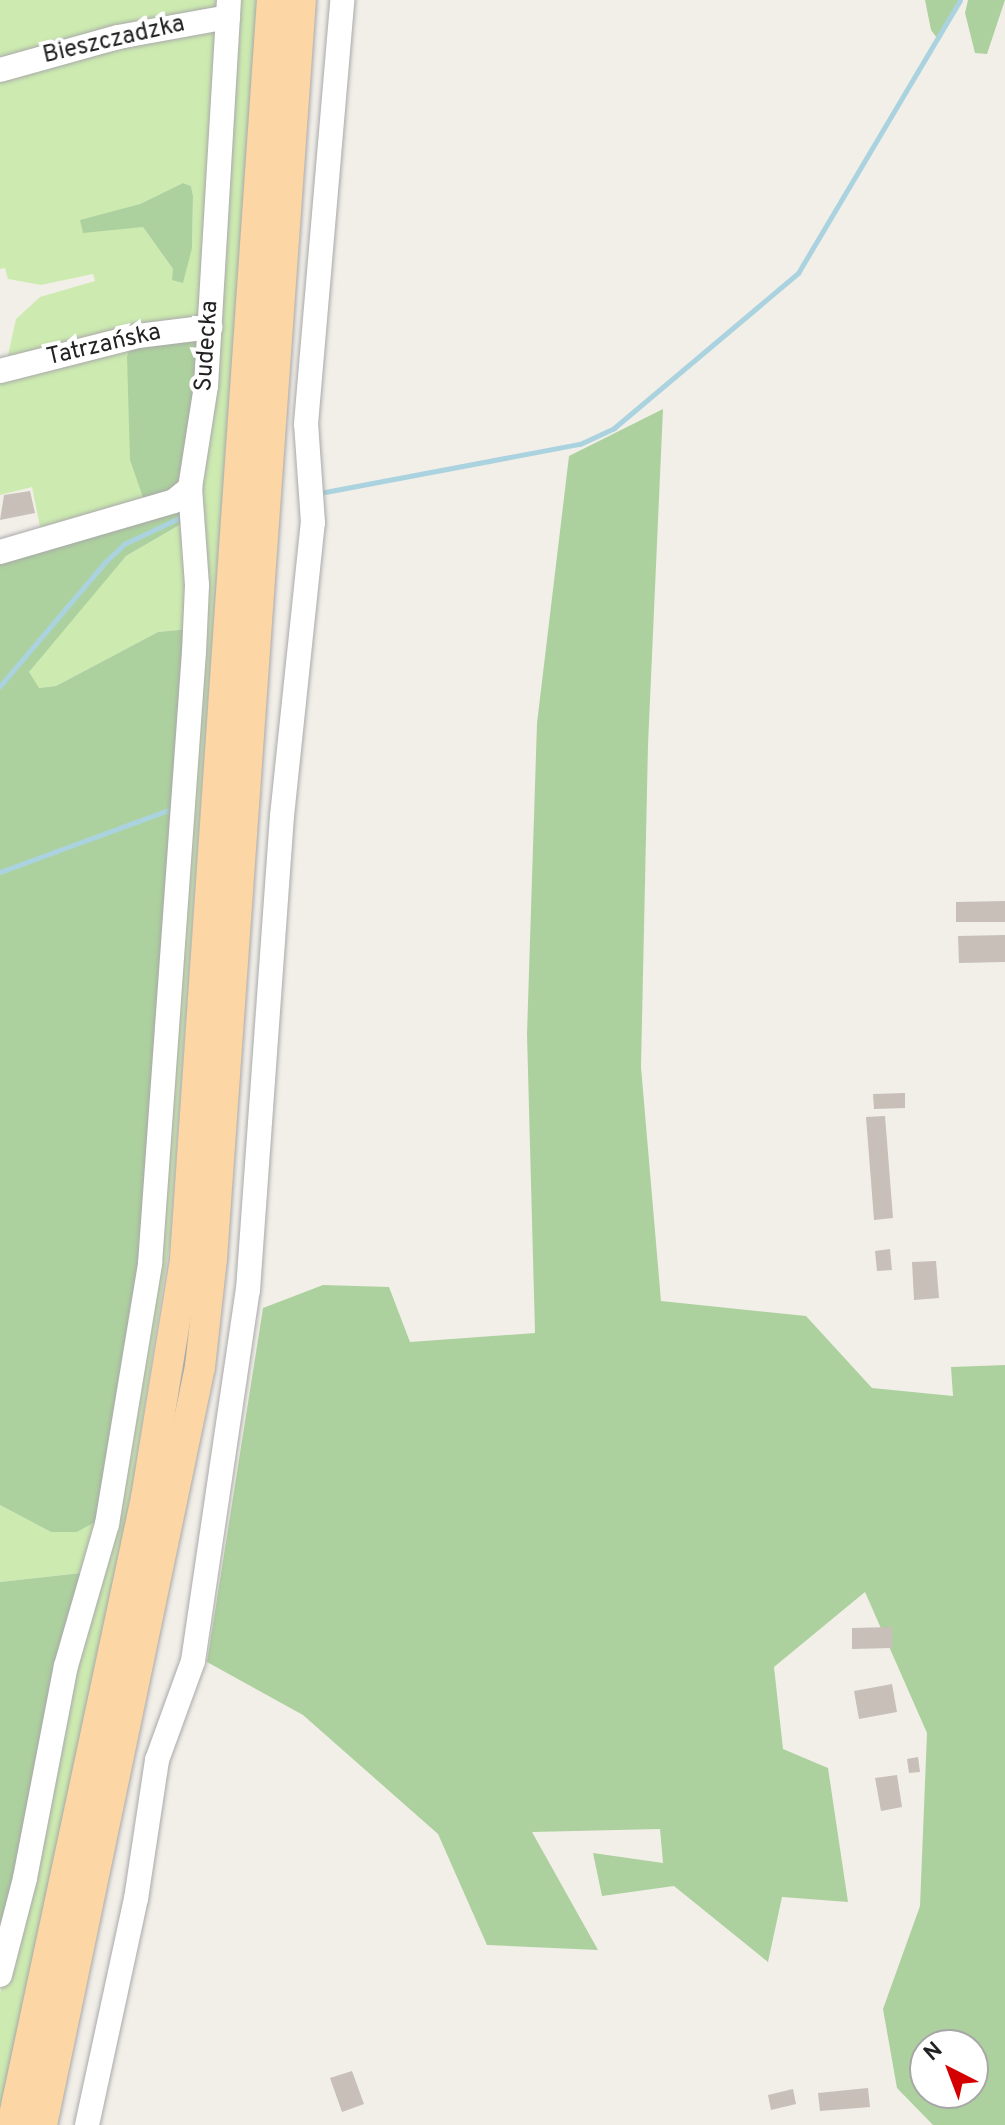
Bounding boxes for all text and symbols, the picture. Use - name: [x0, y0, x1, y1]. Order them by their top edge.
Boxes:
- street label: Bieszczadzka: [40, 11, 188, 71]
- street label: Sudecka: [190, 299, 226, 393]
- street label: Tatrzańska: [44, 319, 164, 373]
- north arrow: [909, 2029, 989, 2109]
- text: N: [919, 2037, 949, 2068]

